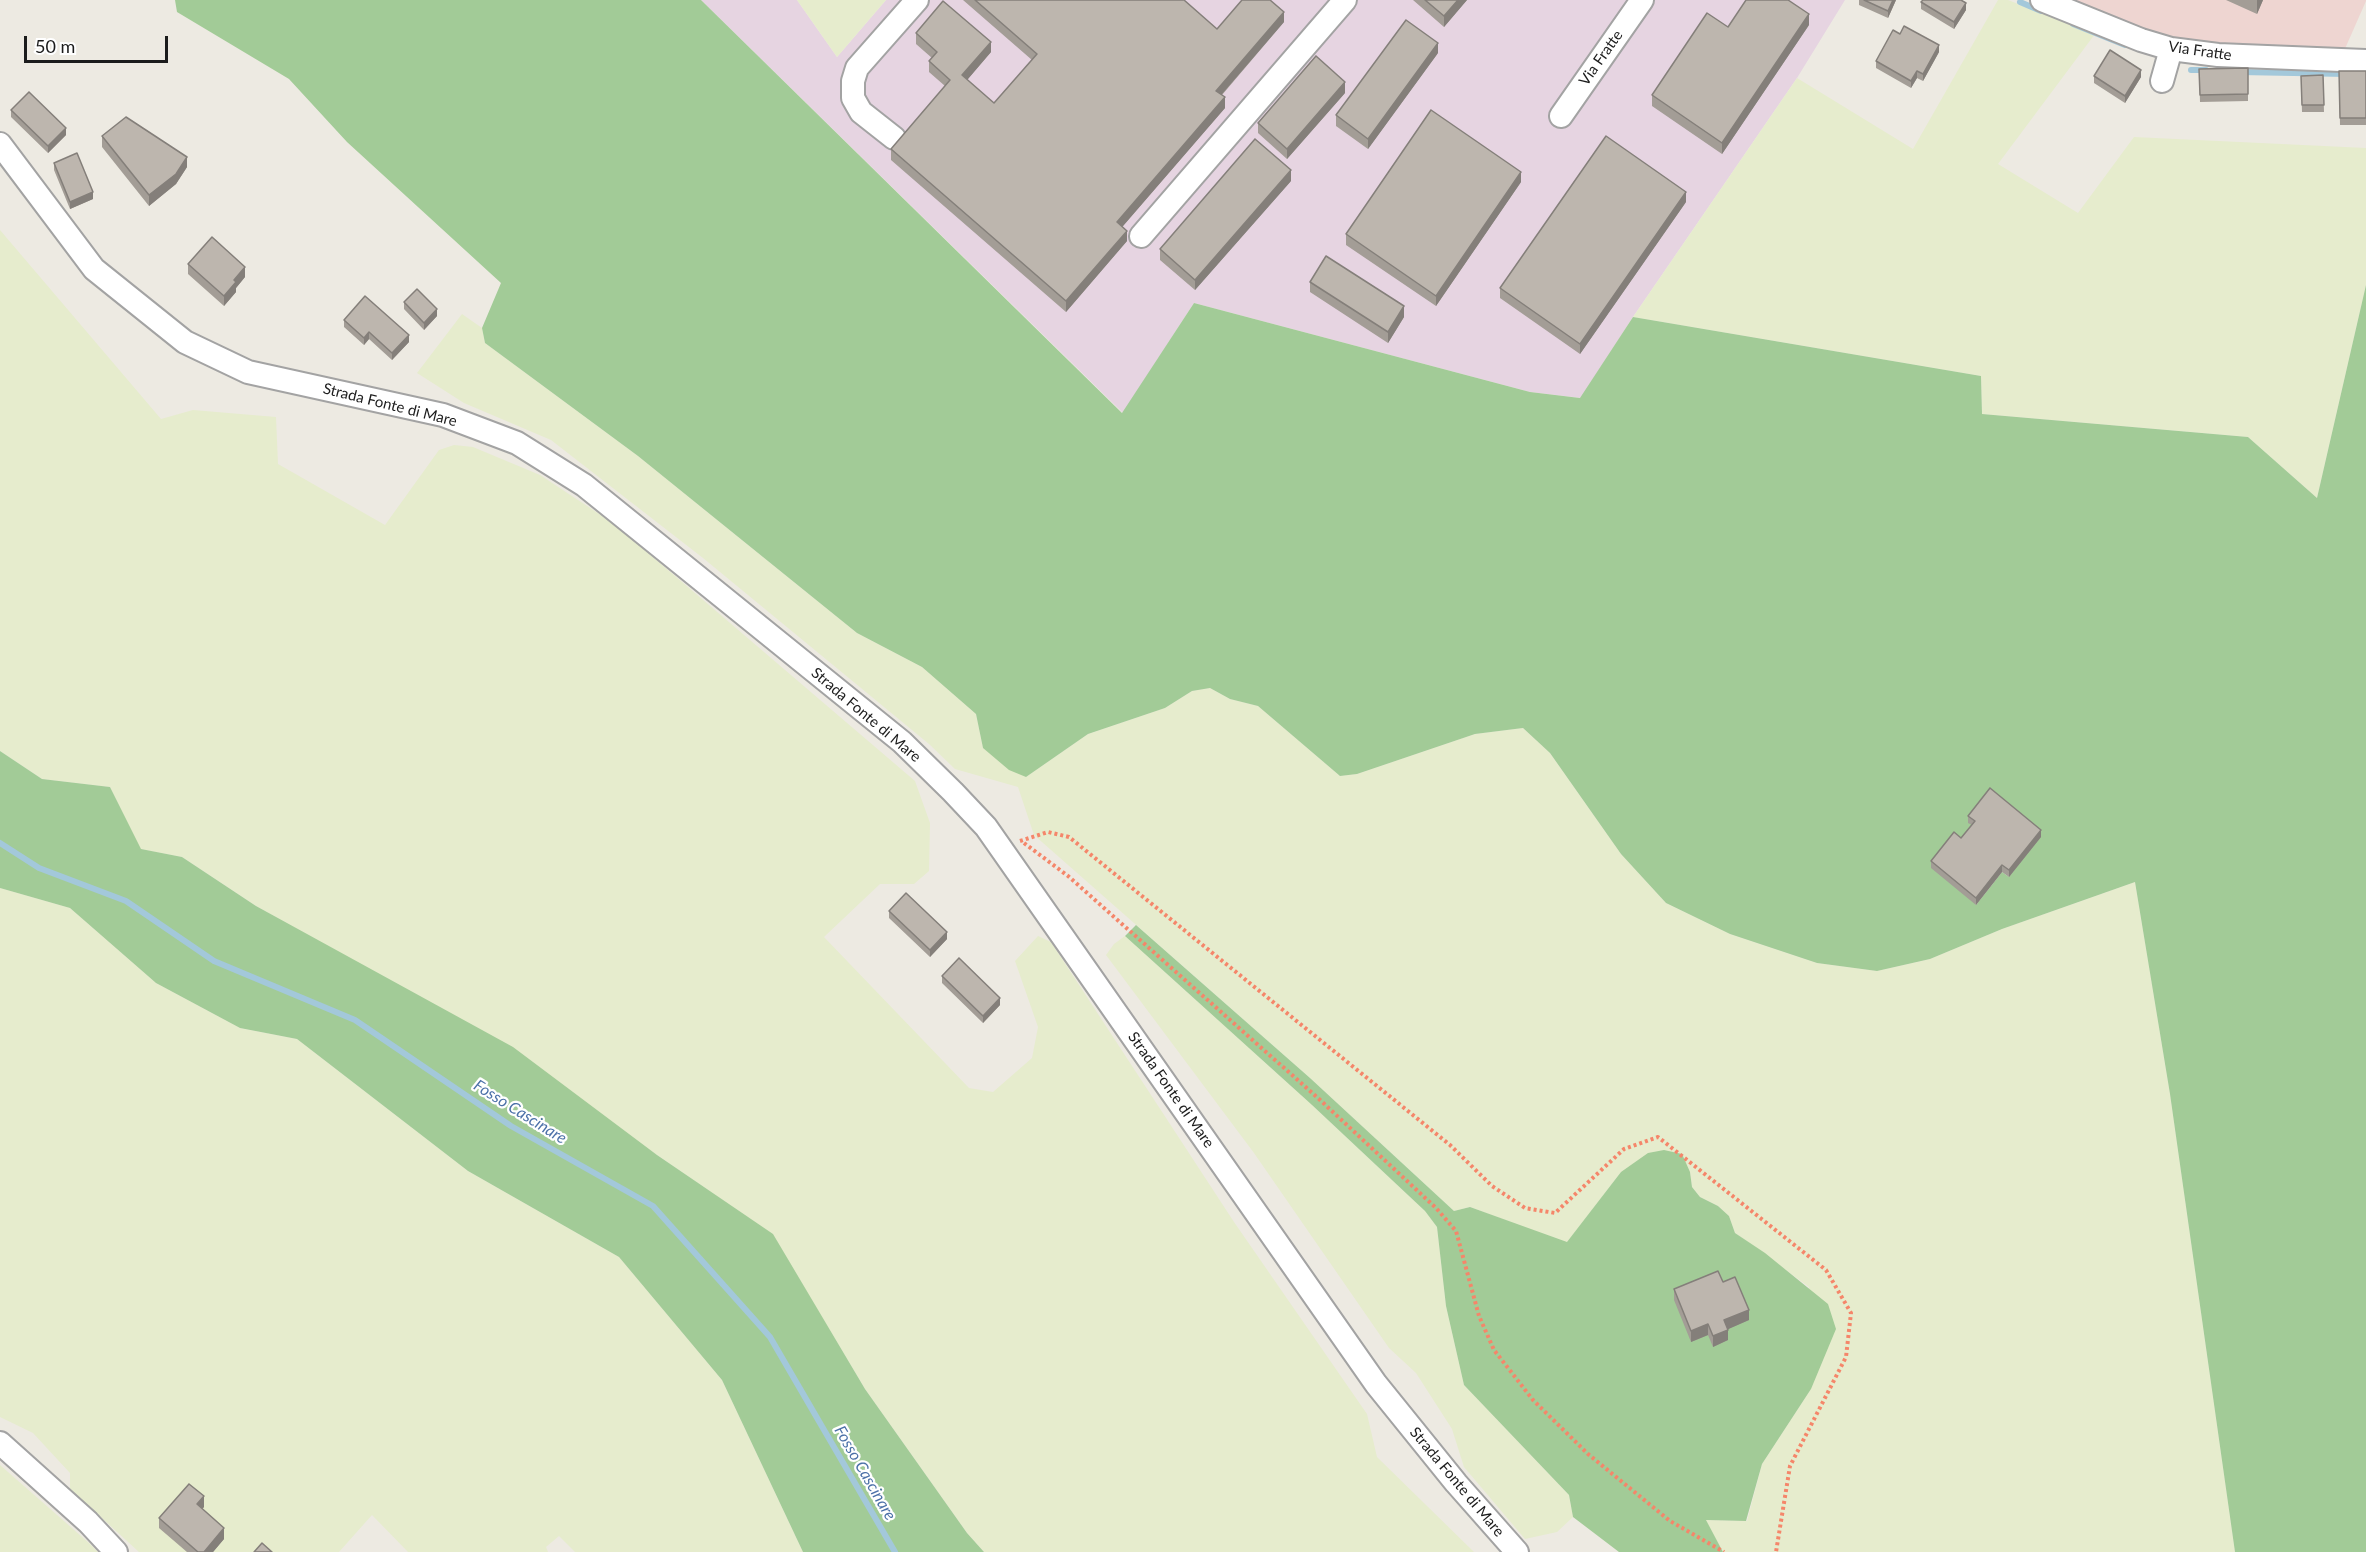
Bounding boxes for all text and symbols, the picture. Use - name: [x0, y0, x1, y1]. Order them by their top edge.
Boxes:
- scale bar: [27, 24, 171, 62]
- street label: Via Fratte: [1575, 27, 1627, 89]
- text: 50 m: [35, 35, 75, 57]
- street label: Via Fratte: [2167, 38, 2233, 64]
- street label: Strada Fonte di Mare: [321, 380, 459, 430]
- street label: Strada Fonte di Mare: [808, 664, 924, 766]
- street label: Strada Fonte di Mare: [1124, 1029, 1218, 1151]
- water label: Fosso Cascinare: [470, 1076, 570, 1148]
- water label: Fosso Cascinare: [830, 1422, 900, 1524]
- street label: Strada Fonte di Mare: [1406, 1424, 1508, 1540]

